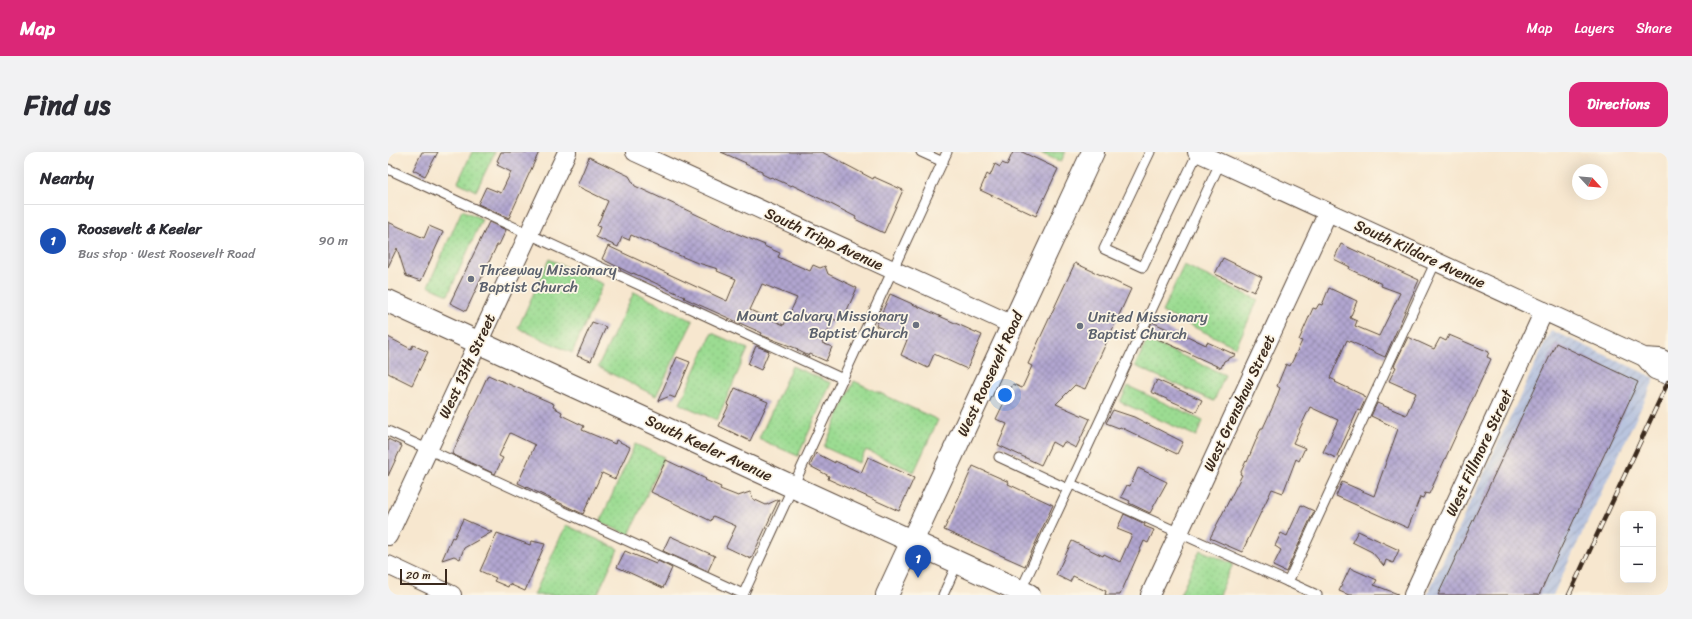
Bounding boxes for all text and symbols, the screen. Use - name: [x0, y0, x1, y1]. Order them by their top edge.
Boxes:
- text: Map: [20, 12, 55, 45]
- text: Map: [1527, 16, 1552, 41]
- text: Layers: [1574, 16, 1614, 41]
- text: Share: [1636, 16, 1672, 41]
- text: Find us: [24, 80, 111, 129]
- button: Directions: [1569, 82, 1668, 127]
- text: Nearby: [40, 163, 94, 193]
- north arrow: [1572, 164, 1608, 200]
- street label: South Tripp Avenue: [760, 200, 888, 278]
- street label: South Kildare Avenue: [1350, 212, 1490, 296]
- text: Roosevelt & Keeler: [78, 216, 202, 242]
- text: 1: [50, 229, 56, 252]
- text: 90 m: [318, 229, 348, 252]
- text: Bus stop · West Roosevelt Road: [78, 242, 255, 265]
- place label: Threeway Missionary Baptist Church: [479, 257, 617, 300]
- marker: Threeway Missionary Baptist Church: [466, 274, 476, 284]
- place label: Mount Calvary Missionary Baptist Church: [737, 303, 908, 346]
- place label: United Missionary Baptist Church: [1088, 304, 1208, 347]
- street label: West Roosevelt Road: [950, 306, 1031, 441]
- street label: West 13th Street: [431, 309, 503, 423]
- marker: Mount Calvary Missionary Baptist Church: [911, 320, 921, 330]
- marker: United Missionary Baptist Church: [1075, 321, 1085, 331]
- street label: West Grenshaw Street: [1196, 330, 1282, 476]
- street label: West Fillmore Street: [1438, 384, 1520, 521]
- your location: [995, 385, 1015, 405]
- street label: South Keeler Avenue: [641, 407, 777, 489]
- map controls: [1620, 511, 1656, 583]
- button: +: [1620, 511, 1656, 547]
- pin: 1: [905, 545, 931, 578]
- button: −: [1620, 547, 1656, 583]
- text: 20 m: [406, 566, 431, 585]
- scale bar: [400, 567, 447, 586]

